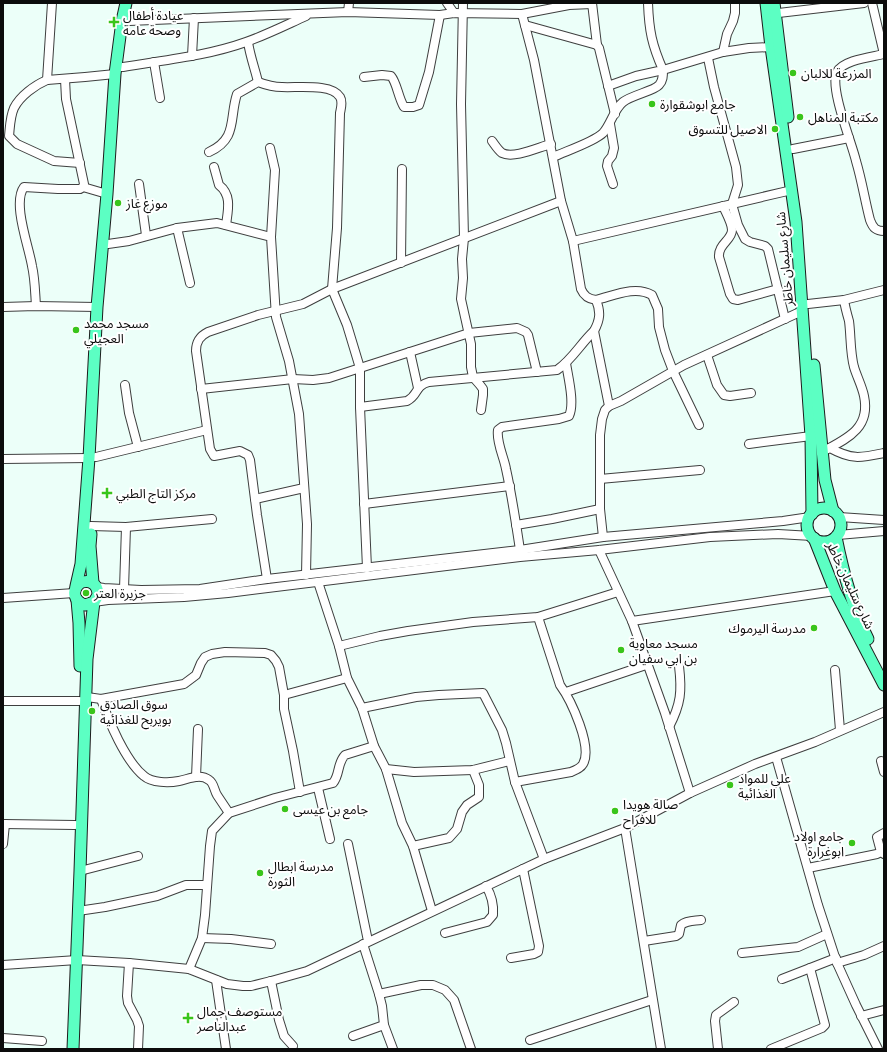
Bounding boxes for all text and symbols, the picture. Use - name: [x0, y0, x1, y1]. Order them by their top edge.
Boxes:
- place label: عيادة أطفال وصحة عامة: [123, 7, 184, 38]
- marker: عيادة أطفال وصحة عامة: [108, 16, 120, 28]
- place label: المزرعة للالبان: [801, 66, 872, 82]
- marker: المزرعة للالبان: [788, 68, 798, 78]
- place label: جامع ابوشقوارة: [660, 97, 736, 115]
- marker: جامع ابوشقوارة: [647, 99, 657, 109]
- place label: مكتبة المناهل: [808, 110, 879, 126]
- marker: مكتبة المناهل: [795, 112, 805, 122]
- place label: الاصيل للتسوق: [688, 122, 767, 138]
- marker: الاصيل للتسوق: [770, 124, 780, 134]
- place label: موزع غاز: [125, 196, 168, 214]
- marker: موزع غاز: [113, 198, 123, 208]
- street label: شارع سليمان خاطر: [773, 211, 799, 308]
- place label: مسجد محمد العجيلي: [84, 316, 149, 349]
- marker: مسجد محمد العجيلي: [71, 325, 81, 335]
- place label: مركز التاج الطبي: [116, 486, 196, 504]
- marker: مركز التاج الطبي: [101, 487, 113, 499]
- street label: شارع سليمان خاطر: [821, 538, 877, 633]
- place label: جزيرة العتر: [93, 586, 146, 601]
- marker: جزيرة العتر: [81, 588, 91, 598]
- place label: مدرسة اليرموك: [729, 621, 806, 636]
- marker: مدرسة اليرموك: [809, 623, 819, 633]
- place label: مسجد معاوية بن ابي سفيان: [629, 636, 698, 669]
- marker: مسجد معاوية بن ابي سفيان: [616, 645, 626, 655]
- place label: سوق الصادق بويربح للغذائية: [100, 697, 171, 730]
- marker: سوق الصادق بويربح للغذائية: [87, 706, 97, 716]
- place label: علي للمواد الغذائية: [738, 771, 791, 801]
- marker: علي للمواد الغذائية: [725, 780, 735, 790]
- place label: صالة هويدا للافراح: [623, 797, 678, 830]
- place label: جامع بن عيسى: [293, 802, 368, 820]
- marker: جامع بن عيسى: [280, 804, 290, 814]
- marker: صالة هويدا للافراح: [610, 806, 620, 816]
- place label: جامع اولاد ابوغرارة: [794, 829, 844, 859]
- marker: جامع اولاد ابوغرارة: [847, 838, 857, 848]
- place label: مدرسة ابطال الثورة: [268, 859, 334, 889]
- marker: مدرسة ابطال الثورة: [255, 868, 265, 878]
- place label: مستوصف جمال عبدالناصر: [196, 1004, 282, 1034]
- marker: مستوصف جمال عبدالناصر: [182, 1012, 194, 1024]

